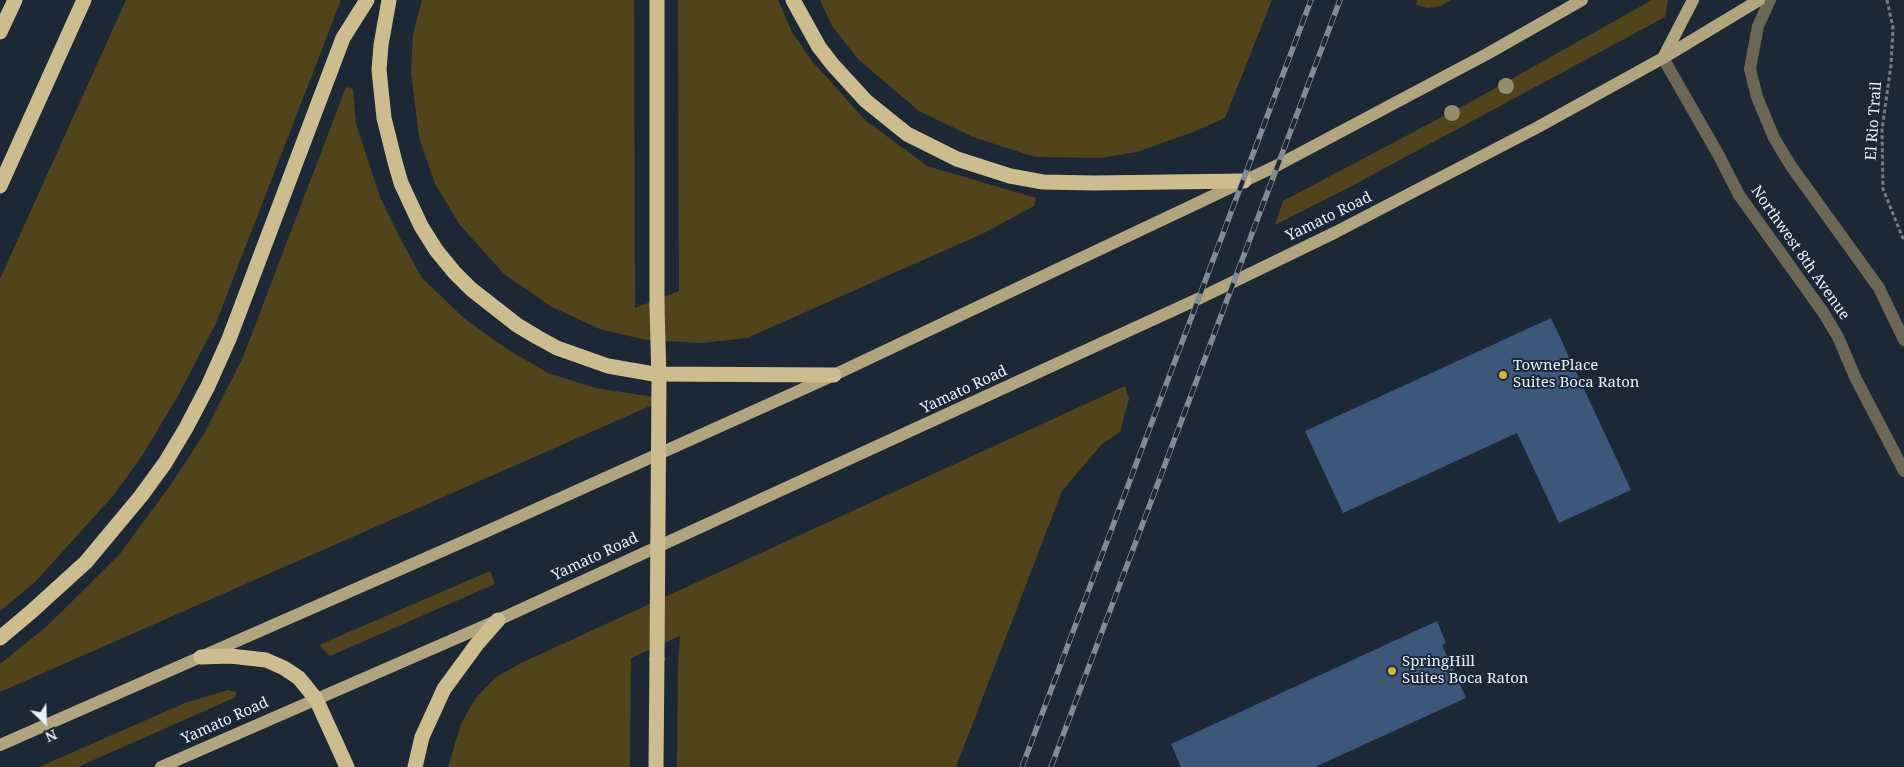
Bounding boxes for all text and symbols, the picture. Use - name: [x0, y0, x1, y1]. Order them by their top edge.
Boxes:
- street label: El Rio Trail: [1862, 81, 1886, 161]
- street label: Northwest 8th Avenue: [1747, 182, 1853, 324]
- street label: Yamato Road: [1283, 188, 1375, 246]
- place label: TownePlace Suites Boca Raton: [1513, 357, 1640, 392]
- street label: Yamato Road: [918, 362, 1010, 418]
- marker: TownePlace Suites Boca Raton: [1497, 369, 1509, 381]
- street label: Yamato Road: [549, 529, 641, 585]
- place label: SpringHill Suites Boca Raton: [1402, 653, 1529, 688]
- marker: SpringHill Suites Boca Raton: [1386, 665, 1398, 677]
- street label: Yamato Road: [179, 694, 271, 748]
- north arrow: [20, 697, 70, 747]
- text: N: [42, 725, 60, 747]

